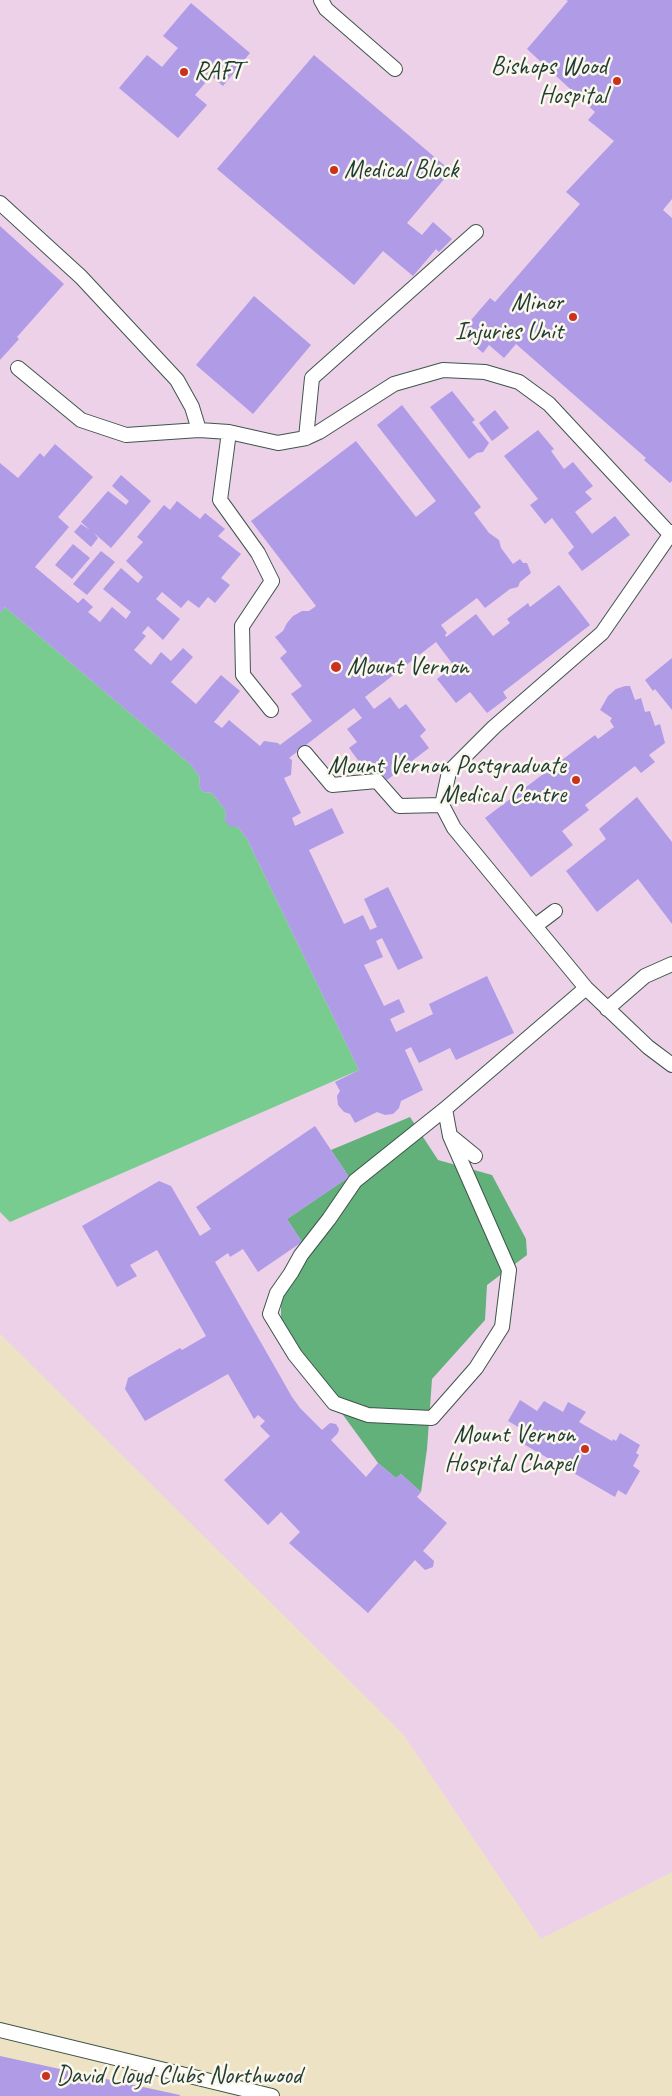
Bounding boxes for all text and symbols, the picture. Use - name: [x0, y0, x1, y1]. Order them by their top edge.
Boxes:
- place label: Bishops Wood Hospital: [491, 52, 607, 111]
- place label: RAFT: [194, 57, 242, 87]
- marker: RAFT: [178, 66, 190, 78]
- marker: Bishops Wood Hospital: [611, 75, 623, 87]
- place label: Medical Block: [344, 155, 458, 185]
- marker: Medical Block: [328, 164, 340, 176]
- place label: Minor Injuries Unit: [455, 288, 563, 347]
- marker: Minor Injuries Unit: [567, 311, 579, 323]
- place label: Mount Vernon: [347, 652, 469, 682]
- marker: Mount Vernon: [329, 660, 343, 674]
- place label: Mount Vernon Postgraduate Medical Centre: [328, 751, 566, 810]
- marker: Mount Vernon Postgraduate Medical Centre: [570, 774, 582, 786]
- place label: Mount Vernon Hospital Chapel: [445, 1420, 575, 1479]
- marker: Mount Vernon Hospital Chapel: [579, 1443, 591, 1455]
- place label: David Lloyd Clubs Northwood: [56, 2061, 302, 2091]
- marker: David Lloyd Clubs Northwood: [40, 2070, 52, 2082]

